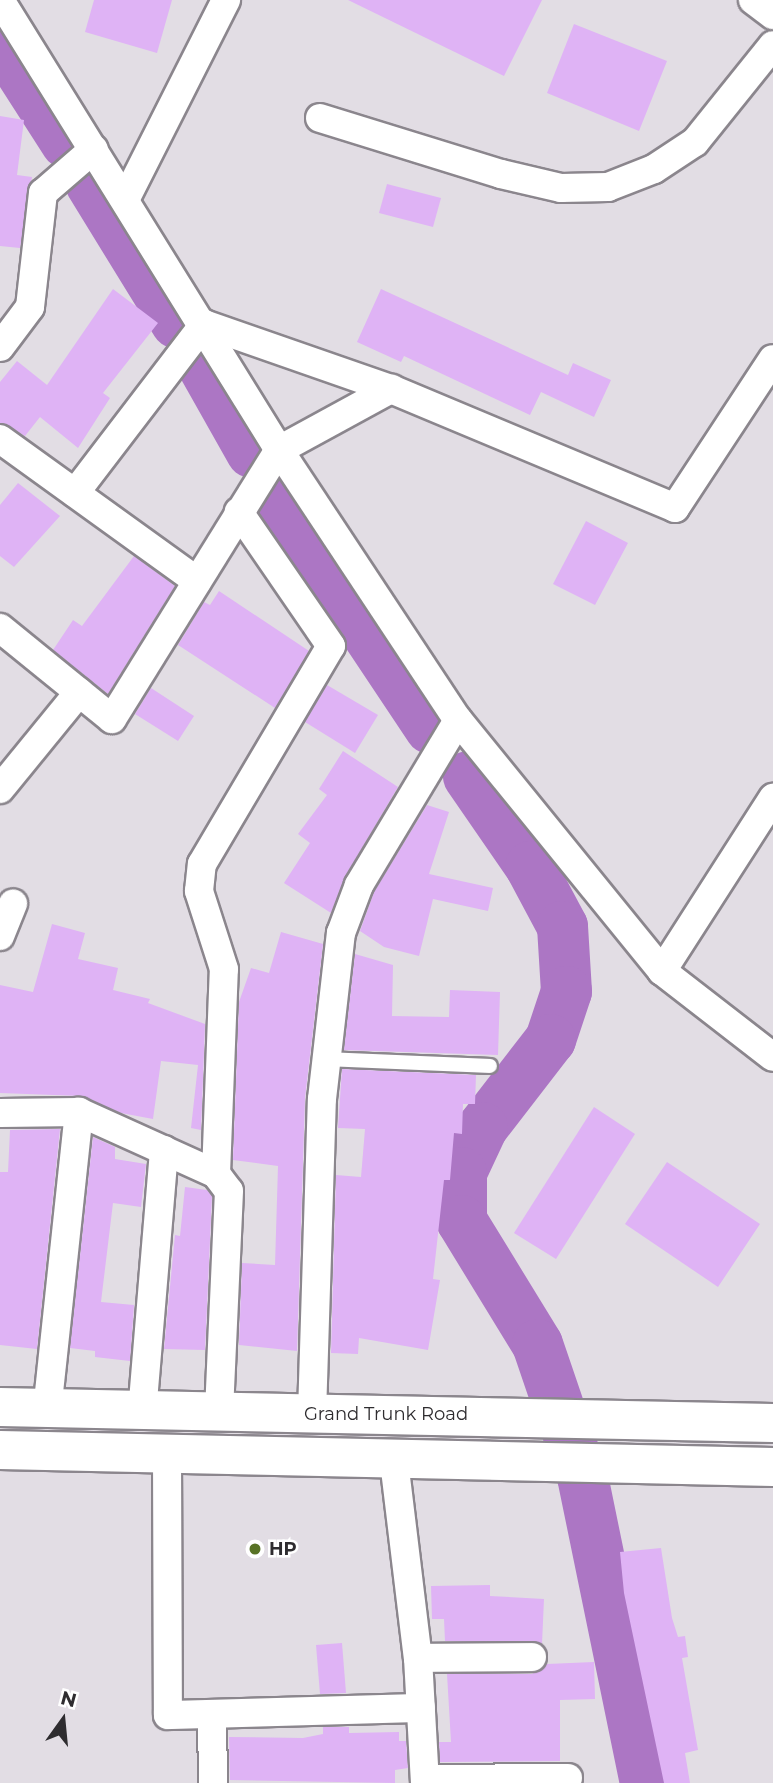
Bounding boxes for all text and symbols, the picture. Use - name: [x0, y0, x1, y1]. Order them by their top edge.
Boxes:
- street label: Grand Trunk Road: [304, 1403, 468, 1425]
- place label: HP: [269, 1538, 297, 1560]
- marker: HP: [247, 1541, 263, 1557]
- north arrow: [28, 1685, 98, 1755]
- text: N: [58, 1686, 79, 1712]

